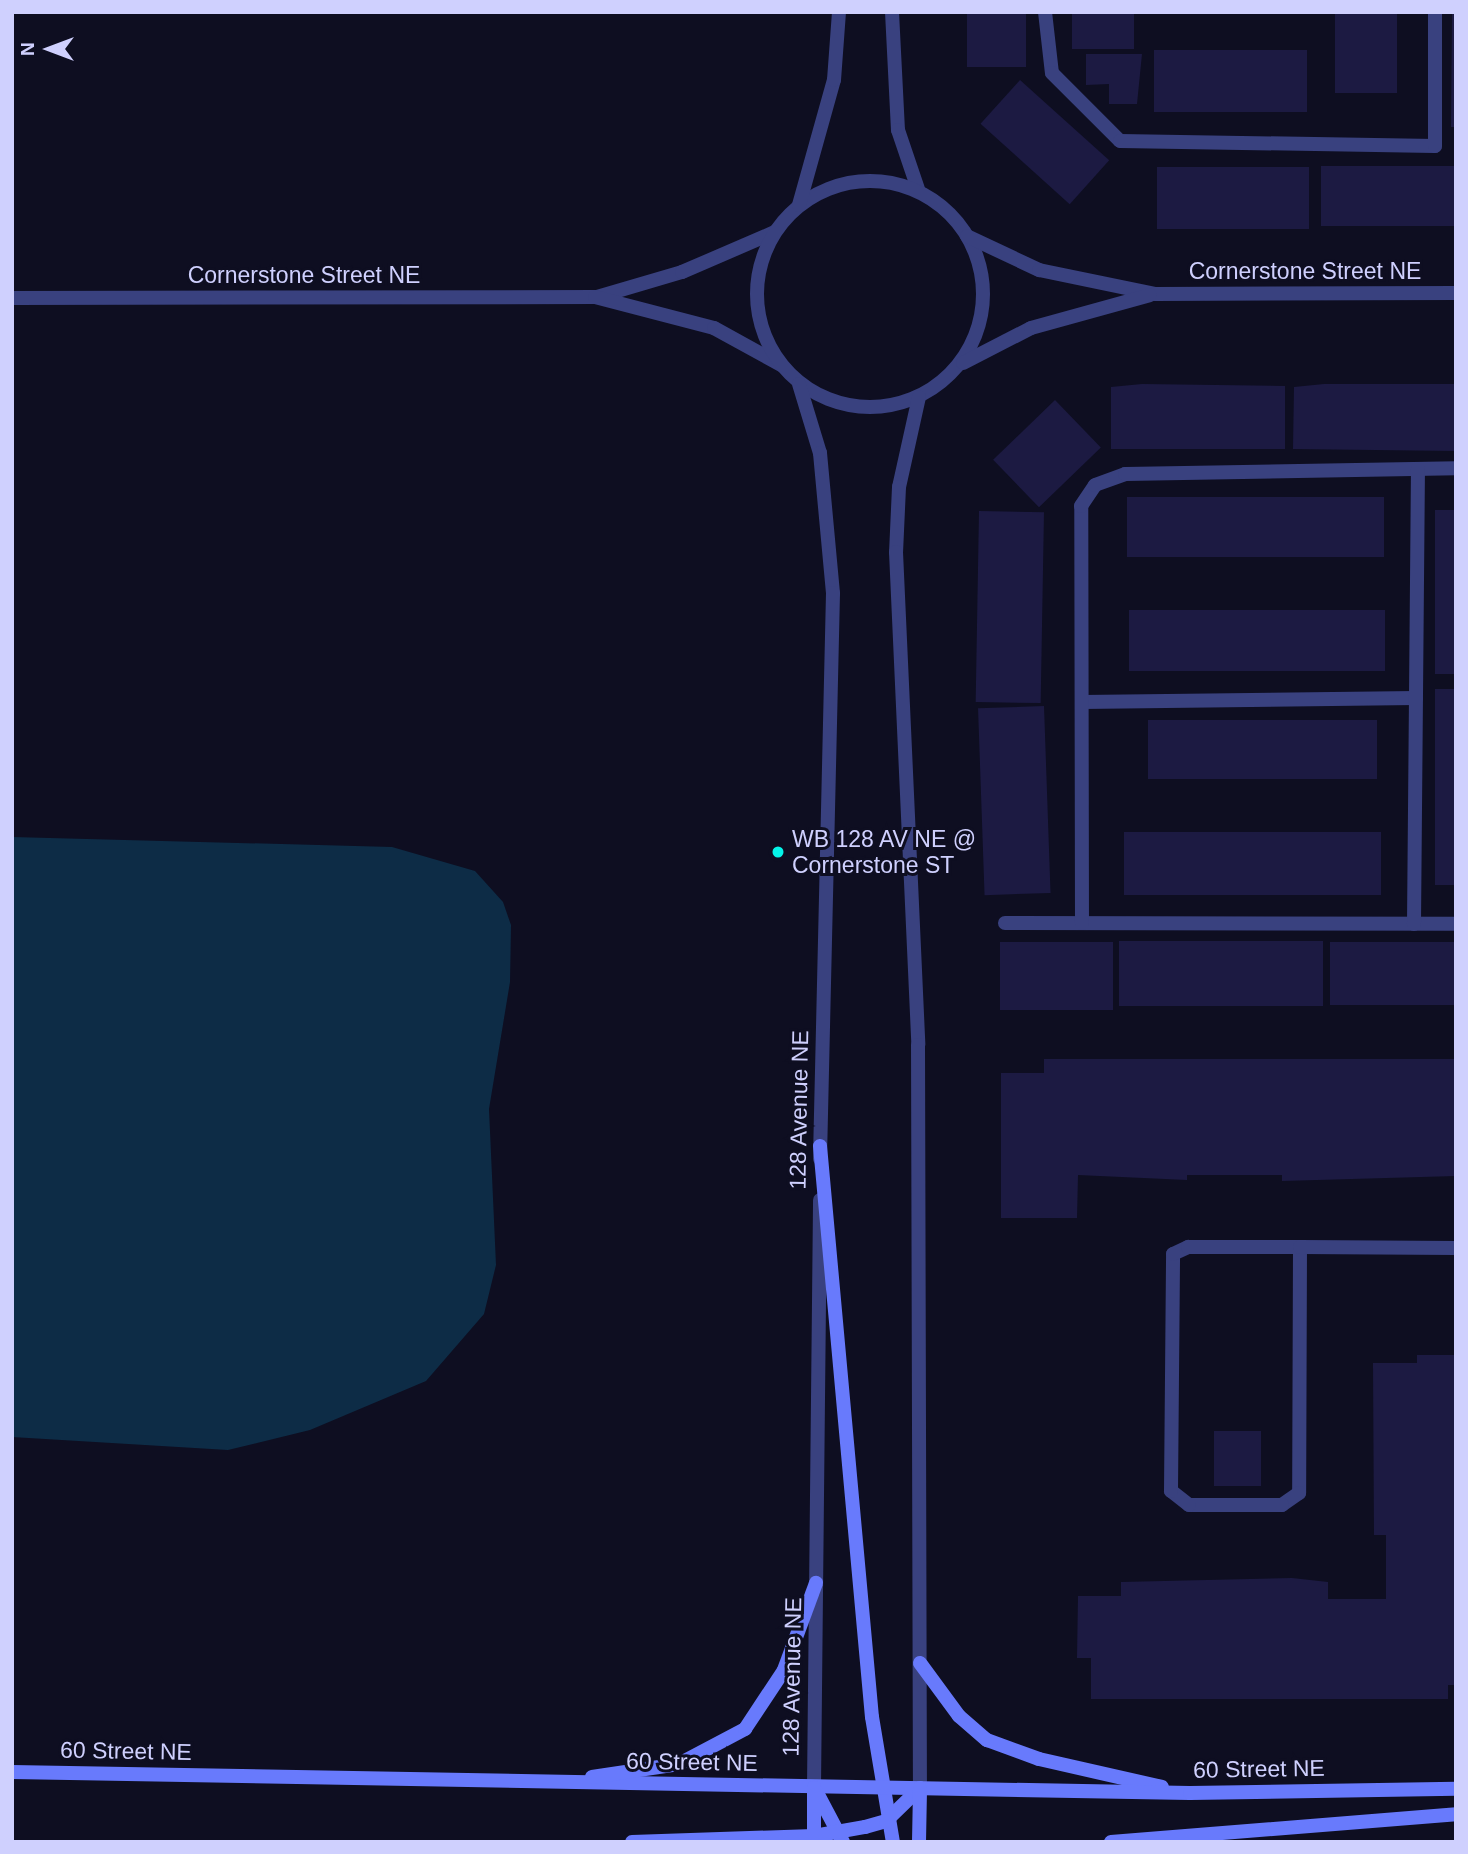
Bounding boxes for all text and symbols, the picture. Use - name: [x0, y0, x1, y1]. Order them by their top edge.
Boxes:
- north arrow: [14, 14, 84, 84]
- text: N: [17, 42, 38, 56]
- street label: Cornerstone Street NE: [1189, 257, 1421, 285]
- street label: Cornerstone Street NE: [188, 261, 420, 289]
- place label: WB 128 AV NE @ Cornerstone ST: [792, 825, 977, 879]
- marker: WB 128 AV NE @ Cornerstone ST: [770, 844, 786, 860]
- street label: 128 Avenue NE: [784, 1029, 814, 1191]
- street label: 128 Avenue NE: [777, 1596, 807, 1758]
- street label: 60 Street NE: [60, 1736, 192, 1766]
- street label: 60 Street NE: [626, 1747, 758, 1777]
- street label: 60 Street NE: [1193, 1754, 1325, 1784]

